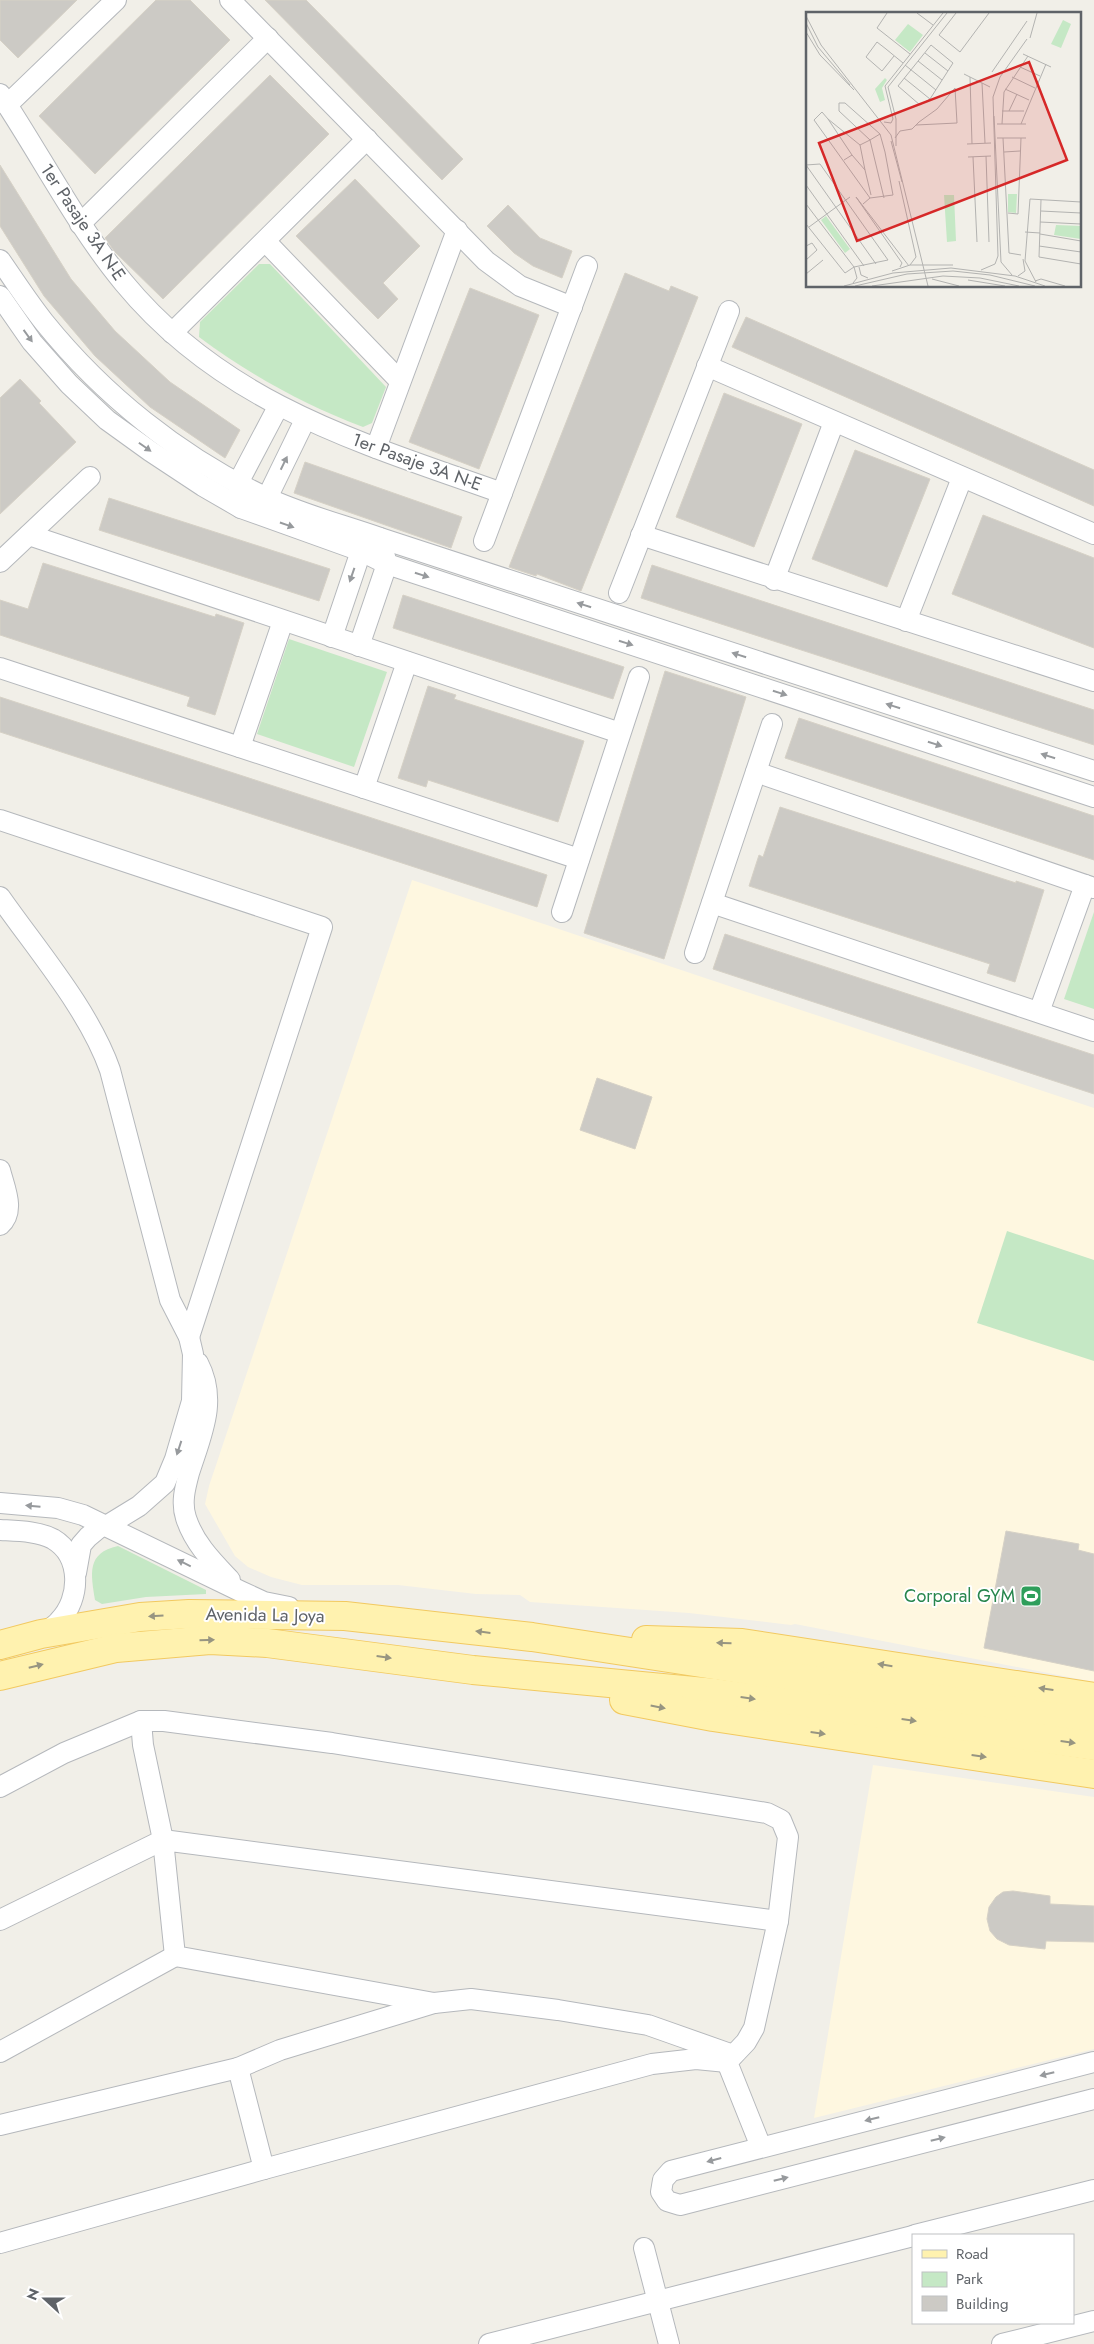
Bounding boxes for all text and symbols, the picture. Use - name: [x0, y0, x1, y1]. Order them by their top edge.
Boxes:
- inset map: [806, 12, 1082, 288]
- street label: 1er Pasaje 3A N-E: [34, 158, 132, 286]
- one-way arrow: [23, 329, 33, 343]
- street label: 1er Pasaje 3A N-E: [348, 426, 486, 498]
- one-way arrow: [139, 442, 152, 452]
- one-way arrow: [280, 456, 288, 470]
- one-way arrow: [280, 522, 295, 530]
- one-way arrow: [348, 568, 356, 583]
- one-way arrow: [415, 572, 430, 580]
- one-way arrow: [577, 600, 592, 608]
- one-way arrow: [619, 639, 634, 647]
- one-way arrow: [731, 651, 746, 658]
- one-way arrow: [773, 690, 788, 698]
- one-way arrow: [886, 701, 901, 709]
- one-way arrow: [927, 741, 942, 748]
- one-way arrow: [1040, 752, 1055, 760]
- one-way arrow: [174, 1441, 182, 1456]
- one-way arrow: [25, 1501, 41, 1509]
- one-way arrow: [177, 1559, 191, 1567]
- place label: Corporal GYM: [904, 1583, 1015, 1609]
- sports icon: Corporal GYM: [1019, 1584, 1043, 1608]
- street label: Avenida La Joya: [205, 1601, 325, 1629]
- one-way arrow: [148, 1612, 164, 1620]
- one-way arrow: [475, 1628, 491, 1636]
- one-way arrow: [199, 1636, 215, 1644]
- one-way arrow: [716, 1638, 732, 1646]
- one-way arrow: [376, 1653, 392, 1661]
- one-way arrow: [877, 1661, 893, 1669]
- one-way arrow: [28, 1662, 43, 1670]
- one-way arrow: [1037, 1685, 1053, 1693]
- one-way arrow: [740, 1694, 756, 1702]
- one-way arrow: [650, 1703, 666, 1711]
- one-way arrow: [901, 1716, 917, 1724]
- one-way arrow: [810, 1729, 826, 1737]
- one-way arrow: [1060, 1739, 1076, 1747]
- one-way arrow: [971, 1753, 987, 1761]
- one-way arrow: [1039, 2070, 1054, 2078]
- one-way arrow: [865, 2115, 880, 2123]
- one-way arrow: [931, 2134, 946, 2142]
- one-way arrow: [706, 2156, 721, 2164]
- one-way arrow: [773, 2175, 788, 2183]
- legend: [912, 2234, 1074, 2324]
- text: Road: [956, 2243, 988, 2265]
- text: Park: [956, 2268, 983, 2290]
- north arrow: [20, 2274, 70, 2324]
- text: N: [22, 2286, 44, 2303]
- text: Building: [956, 2293, 1008, 2315]

